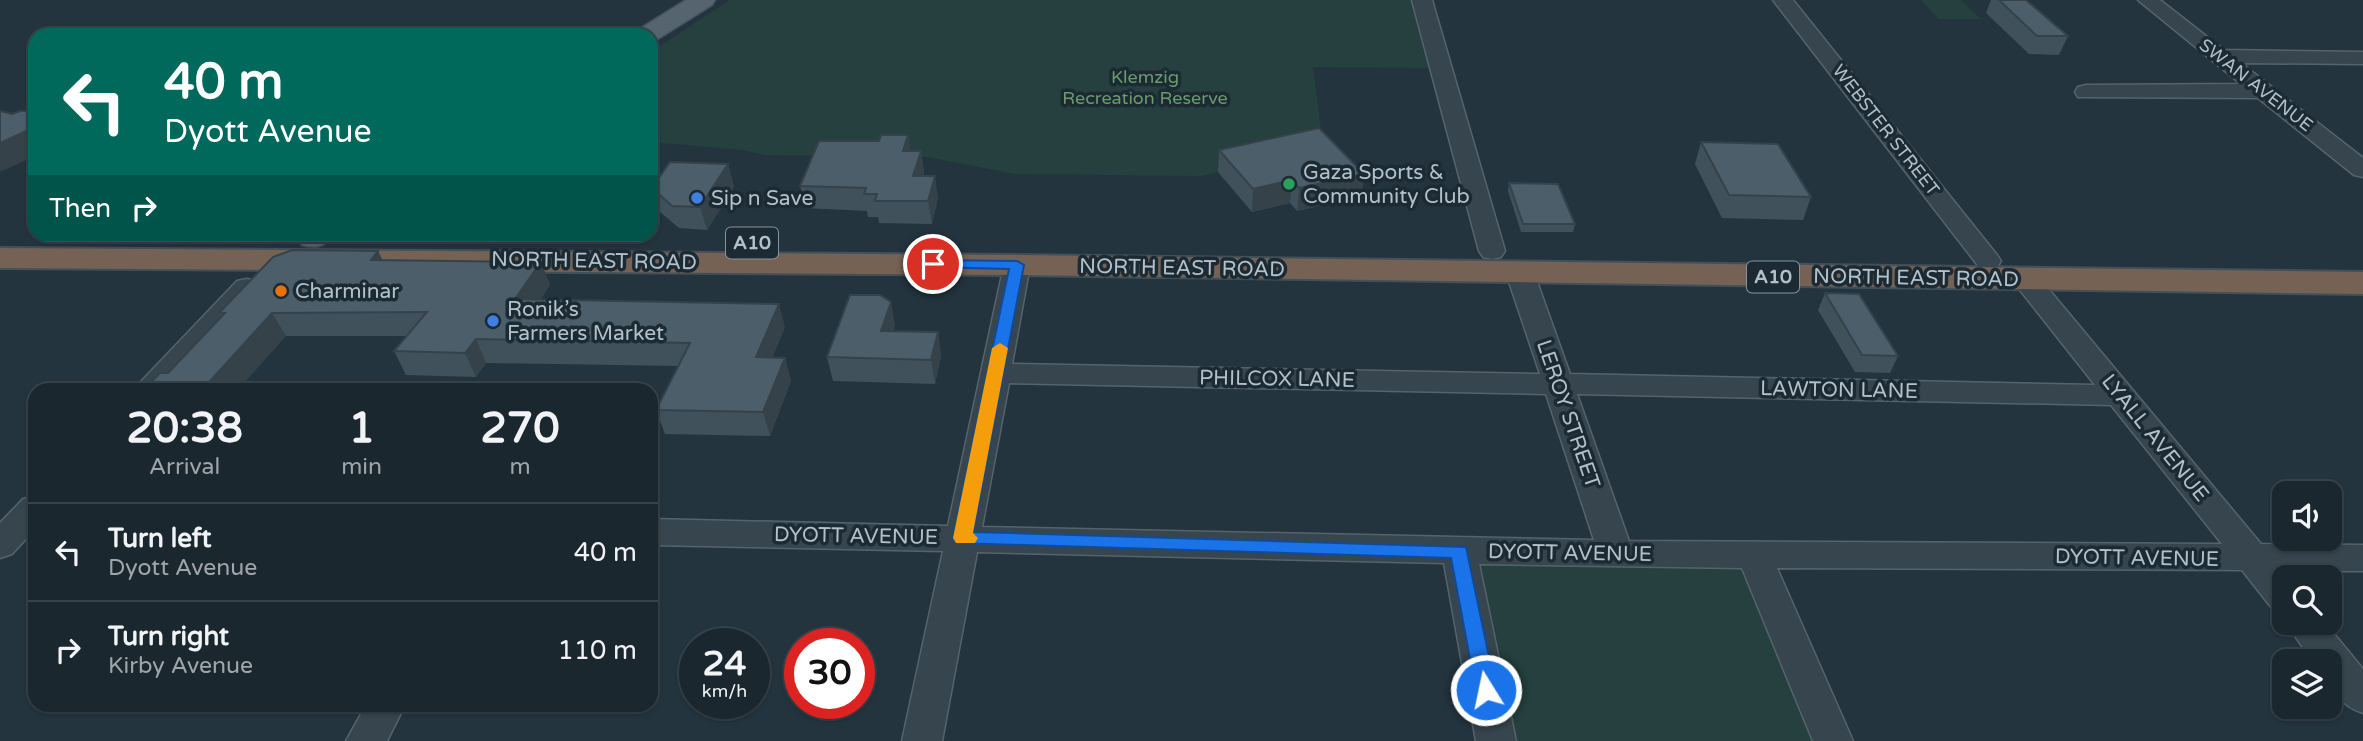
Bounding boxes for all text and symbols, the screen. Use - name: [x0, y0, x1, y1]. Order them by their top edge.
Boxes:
- street label: SWAN AVENUE: [2195, 34, 2317, 136]
- text: 40 m: [164, 53, 283, 112]
- icon: left: [49, 56, 140, 147]
- street label: WEBSTER STREET: [1828, 60, 1944, 200]
- park label: Klemzig Recreation Reserve: [1062, 66, 1228, 109]
- text: Dyott Avenue: [164, 113, 372, 151]
- place label: Gaza Sports & Community Club: [1303, 160, 1470, 209]
- marker: Gaza Sports & Community Club: [1281, 176, 1297, 192]
- place label: Sip n Save: [711, 186, 813, 211]
- icon: right: [125, 189, 163, 227]
- marker: Sip n Save: [689, 190, 705, 206]
- text: Then: [49, 193, 111, 224]
- road number: A10: [726, 228, 778, 258]
- pin: [903, 234, 963, 294]
- icon: arrive: [914, 245, 952, 283]
- street label: NORTH EAST ROAD: [491, 247, 697, 275]
- street label: NORTH EAST ROAD: [1079, 254, 1285, 282]
- road number: A10: [1747, 262, 1799, 292]
- street label: NORTH EAST ROAD: [1813, 264, 2019, 292]
- place label: Charminar: [295, 279, 399, 304]
- marker: Charminar: [273, 283, 289, 299]
- place label: Ronik’s Farmers Market: [507, 297, 664, 346]
- marker: Ronik’s Farmers Market: [485, 313, 501, 329]
- street label: LEROY STREET: [1531, 337, 1605, 492]
- street label: PHILCOX LANE: [1199, 365, 1355, 393]
- street label: LYALL AVENUE: [2096, 369, 2214, 507]
- street label: LAWTON LANE: [1760, 376, 1918, 404]
- text: 20:38: [126, 403, 243, 454]
- text: 1: [348, 403, 375, 454]
- text: 270: [480, 403, 560, 454]
- text: Arrival: [149, 453, 220, 481]
- text: min: [341, 453, 382, 481]
- text: m: [509, 453, 531, 481]
- map controls: [2272, 481, 2342, 719]
- button: sound: [2272, 481, 2342, 551]
- street label: DYOTT AVENUE: [774, 522, 938, 550]
- text: Turn left: [108, 523, 211, 554]
- icon: left: [49, 533, 87, 571]
- text: 40 m: [574, 537, 637, 568]
- street label: DYOTT AVENUE: [1488, 539, 1652, 567]
- street label: DYOTT AVENUE: [2055, 544, 2219, 572]
- text: Dyott Avenue: [108, 554, 257, 582]
- button: search: [2272, 565, 2342, 635]
- text: Turn right: [108, 621, 229, 652]
- speed limit sign: 30: [784, 628, 875, 719]
- icon: right: [49, 631, 87, 669]
- text: 110 m: [557, 635, 637, 666]
- text: 24: [703, 643, 746, 685]
- button: layers: [2272, 649, 2342, 719]
- text: Kirby Avenue: [108, 652, 253, 680]
- position arrow: [1449, 653, 1523, 727]
- text: km/h: [702, 680, 747, 702]

